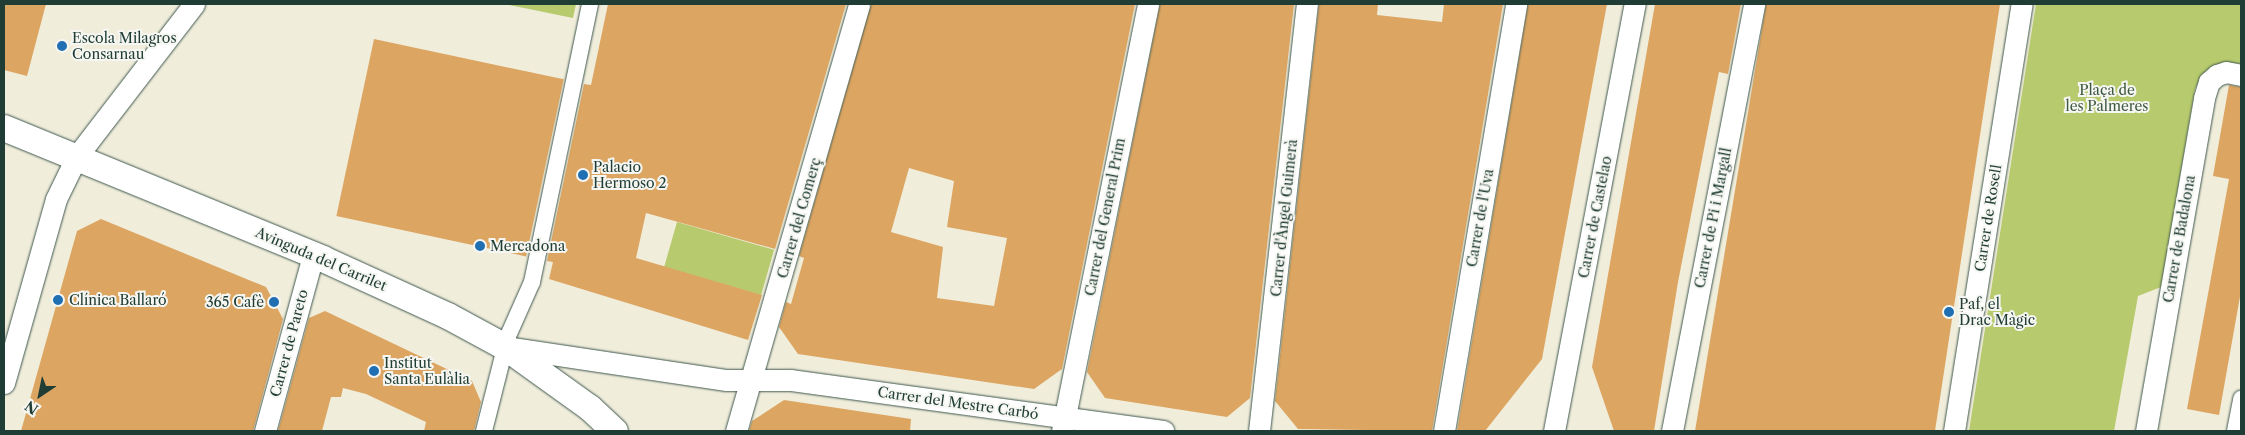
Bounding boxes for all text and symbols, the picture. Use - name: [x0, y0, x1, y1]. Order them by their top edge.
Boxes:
- place label: Escola Milagros Consarnau: [72, 30, 177, 62]
- marker: Escola Milagros Consarnau: [56, 40, 68, 52]
- park label: Plaça de les Palmeres: [2066, 82, 2148, 114]
- street label: Carrer del General Prim: [1081, 136, 1129, 298]
- street label: Carrer d'Àngel Guimerà: [1267, 138, 1301, 298]
- street label: Carrer de Pi i Margall: [1691, 146, 1735, 290]
- street label: Carrer de Castelao: [1575, 154, 1615, 280]
- street label: Carrer del Comerç: [774, 156, 824, 280]
- place label: Palacio Hermoso 2: [593, 159, 666, 192]
- street label: Carrer de Rosell: [1971, 163, 2005, 273]
- street label: Carrer de l'Uva: [1463, 168, 1497, 268]
- marker: Palacio Hermoso 2: [577, 169, 589, 181]
- street label: Carrer de Badalona: [2160, 174, 2198, 304]
- street label: Avinguda del Carrilet: [253, 224, 389, 294]
- place label: Mercadona: [490, 238, 565, 254]
- marker: Mercadona: [474, 240, 486, 252]
- street label: Carrer de Pareto: [267, 287, 311, 399]
- place label: Clínica Ballaró: [69, 292, 167, 308]
- marker: Clínica Ballaró: [51, 293, 65, 307]
- place label: 365 Cafè: [206, 294, 264, 310]
- marker: 365 Cafè: [268, 296, 280, 308]
- place label: Paf, el Drac Màgic: [1959, 296, 2035, 328]
- marker: Paf, el Drac Màgic: [1943, 306, 1955, 318]
- place label: Institut Santa Eulàlia: [384, 355, 470, 388]
- marker: Institut Santa Eulàlia: [368, 365, 380, 377]
- north arrow: [15, 370, 65, 420]
- street label: Carrer del Mestre Carbó: [876, 383, 1040, 423]
- text: N: [22, 397, 42, 418]

